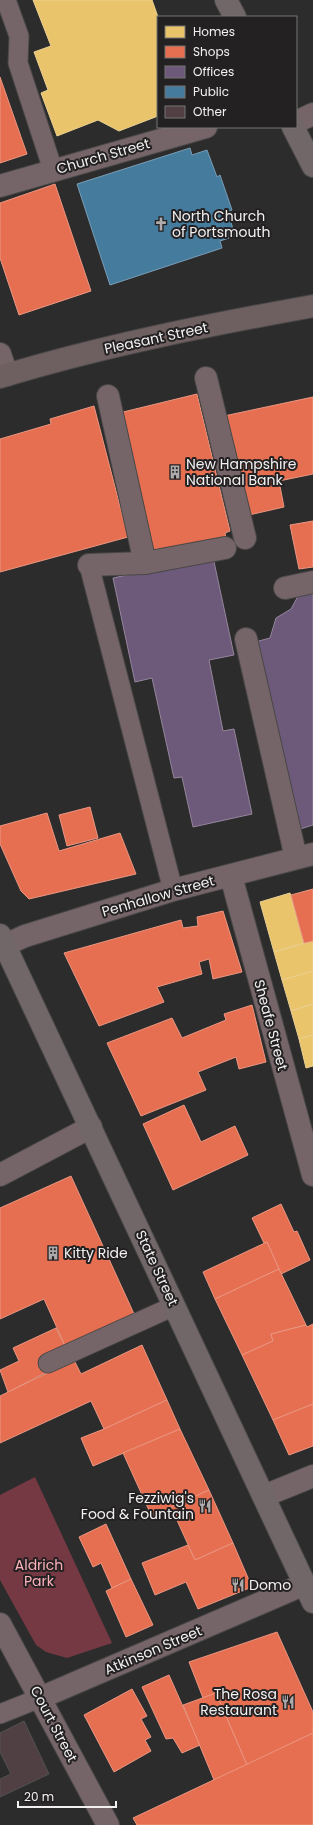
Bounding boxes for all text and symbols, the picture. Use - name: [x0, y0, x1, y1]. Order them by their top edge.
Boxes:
- legend: [157, 16, 297, 128]
- text: Homes: [193, 23, 235, 40]
- text: Shops: [193, 43, 230, 60]
- text: Offices: [193, 63, 234, 80]
- text: Public: [193, 83, 229, 100]
- text: Other: [193, 103, 227, 120]
- street label: Church Street: [54, 133, 152, 179]
- place label: North Church of Portsmouth: [172, 206, 270, 242]
- church icon: North Church of Portsmouth: [153, 216, 169, 232]
- street label: Pleasant Street: [102, 317, 210, 359]
- place label: New Hampshire National Bank: [186, 454, 297, 490]
- building icon: New Hampshire National Bank: [167, 464, 183, 480]
- street label: Penhallow Street: [99, 870, 217, 922]
- street label: Sheafe Street: [249, 977, 293, 1073]
- street label: State Street: [131, 1227, 183, 1309]
- place label: Kitty Ride: [64, 1243, 128, 1263]
- building icon: Kitty Ride: [45, 1245, 61, 1261]
- place label: Fezziwig's Food & Fountain: [81, 1488, 194, 1524]
- restaurant icon: Fezziwig's Food & Fountain: [197, 1498, 213, 1514]
- park label: Aldrich Park: [15, 1555, 63, 1591]
- place label: Domo: [249, 1575, 291, 1595]
- restaurant icon: Domo: [230, 1577, 246, 1593]
- street label: Atkinson Street: [101, 1620, 205, 1680]
- street label: Court Street: [26, 1682, 82, 1766]
- place label: The Rosa Restaurant: [200, 1684, 277, 1720]
- restaurant icon: The Rosa Restaurant: [280, 1694, 296, 1710]
- scale bar: [18, 1783, 116, 1809]
- text: 20 m: [24, 1788, 54, 1805]

